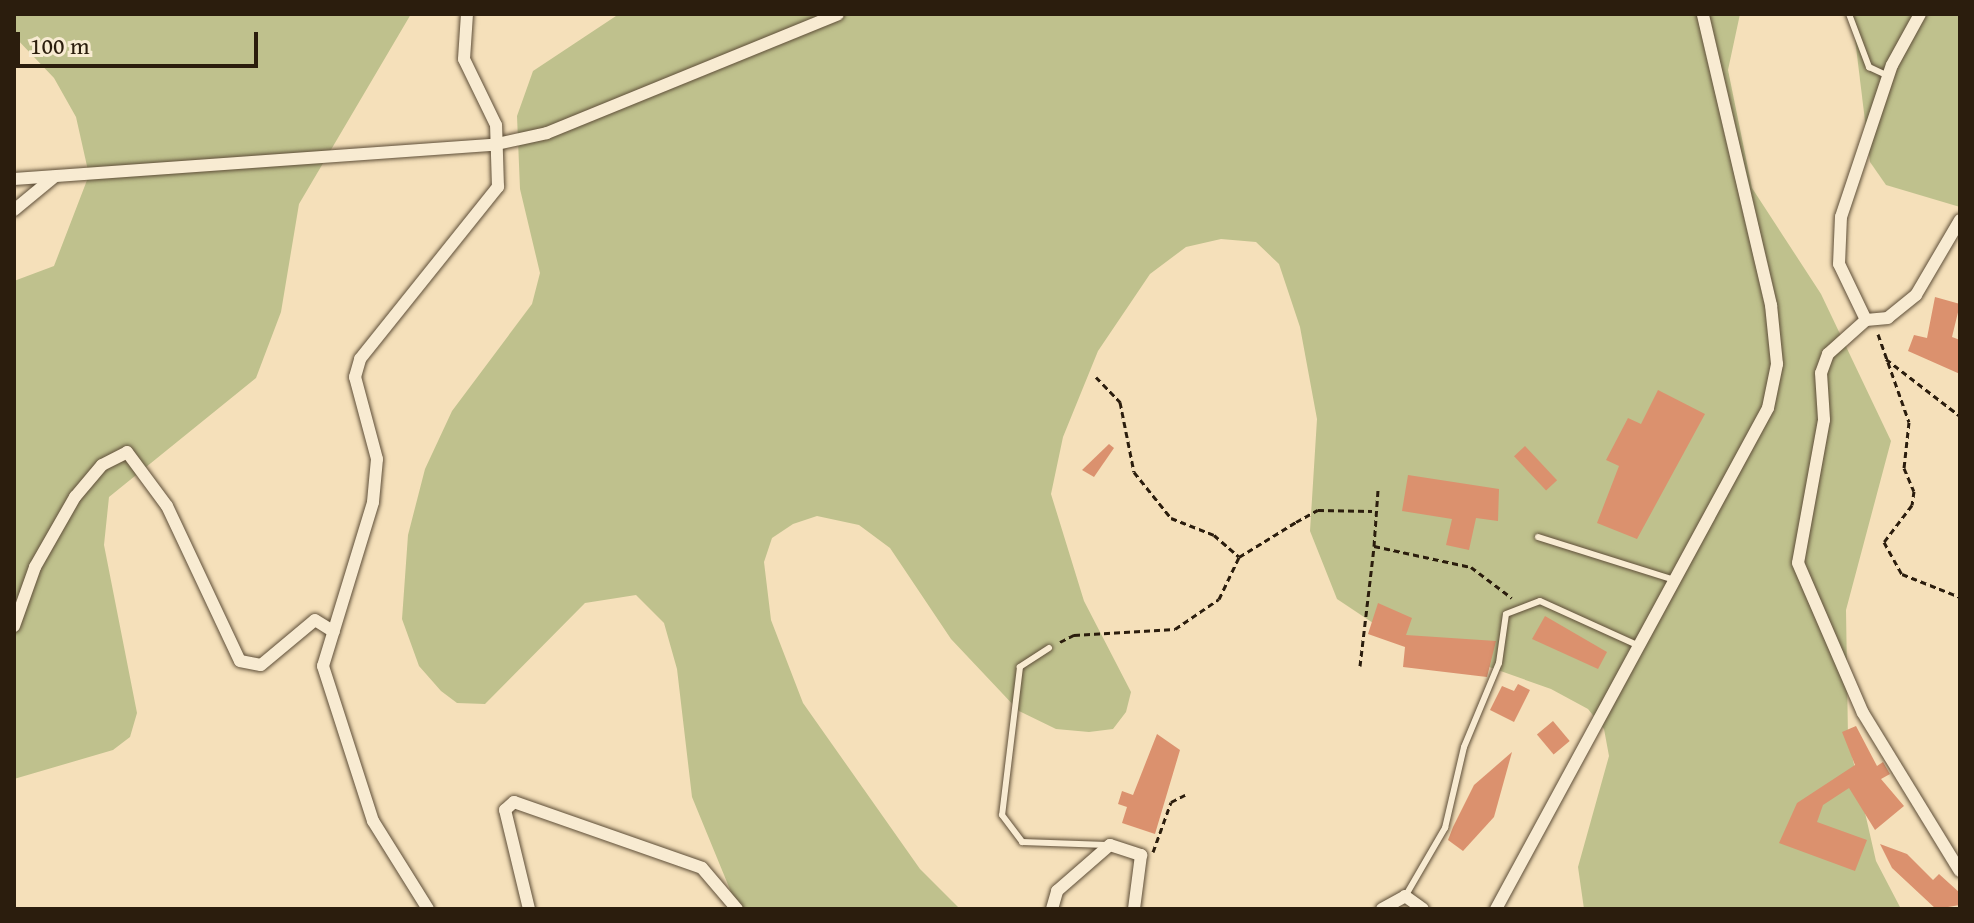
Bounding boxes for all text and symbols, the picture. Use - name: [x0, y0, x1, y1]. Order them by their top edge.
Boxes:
- scale bar: [20, 16, 262, 66]
- text: 100 m: [30, 28, 90, 63]

